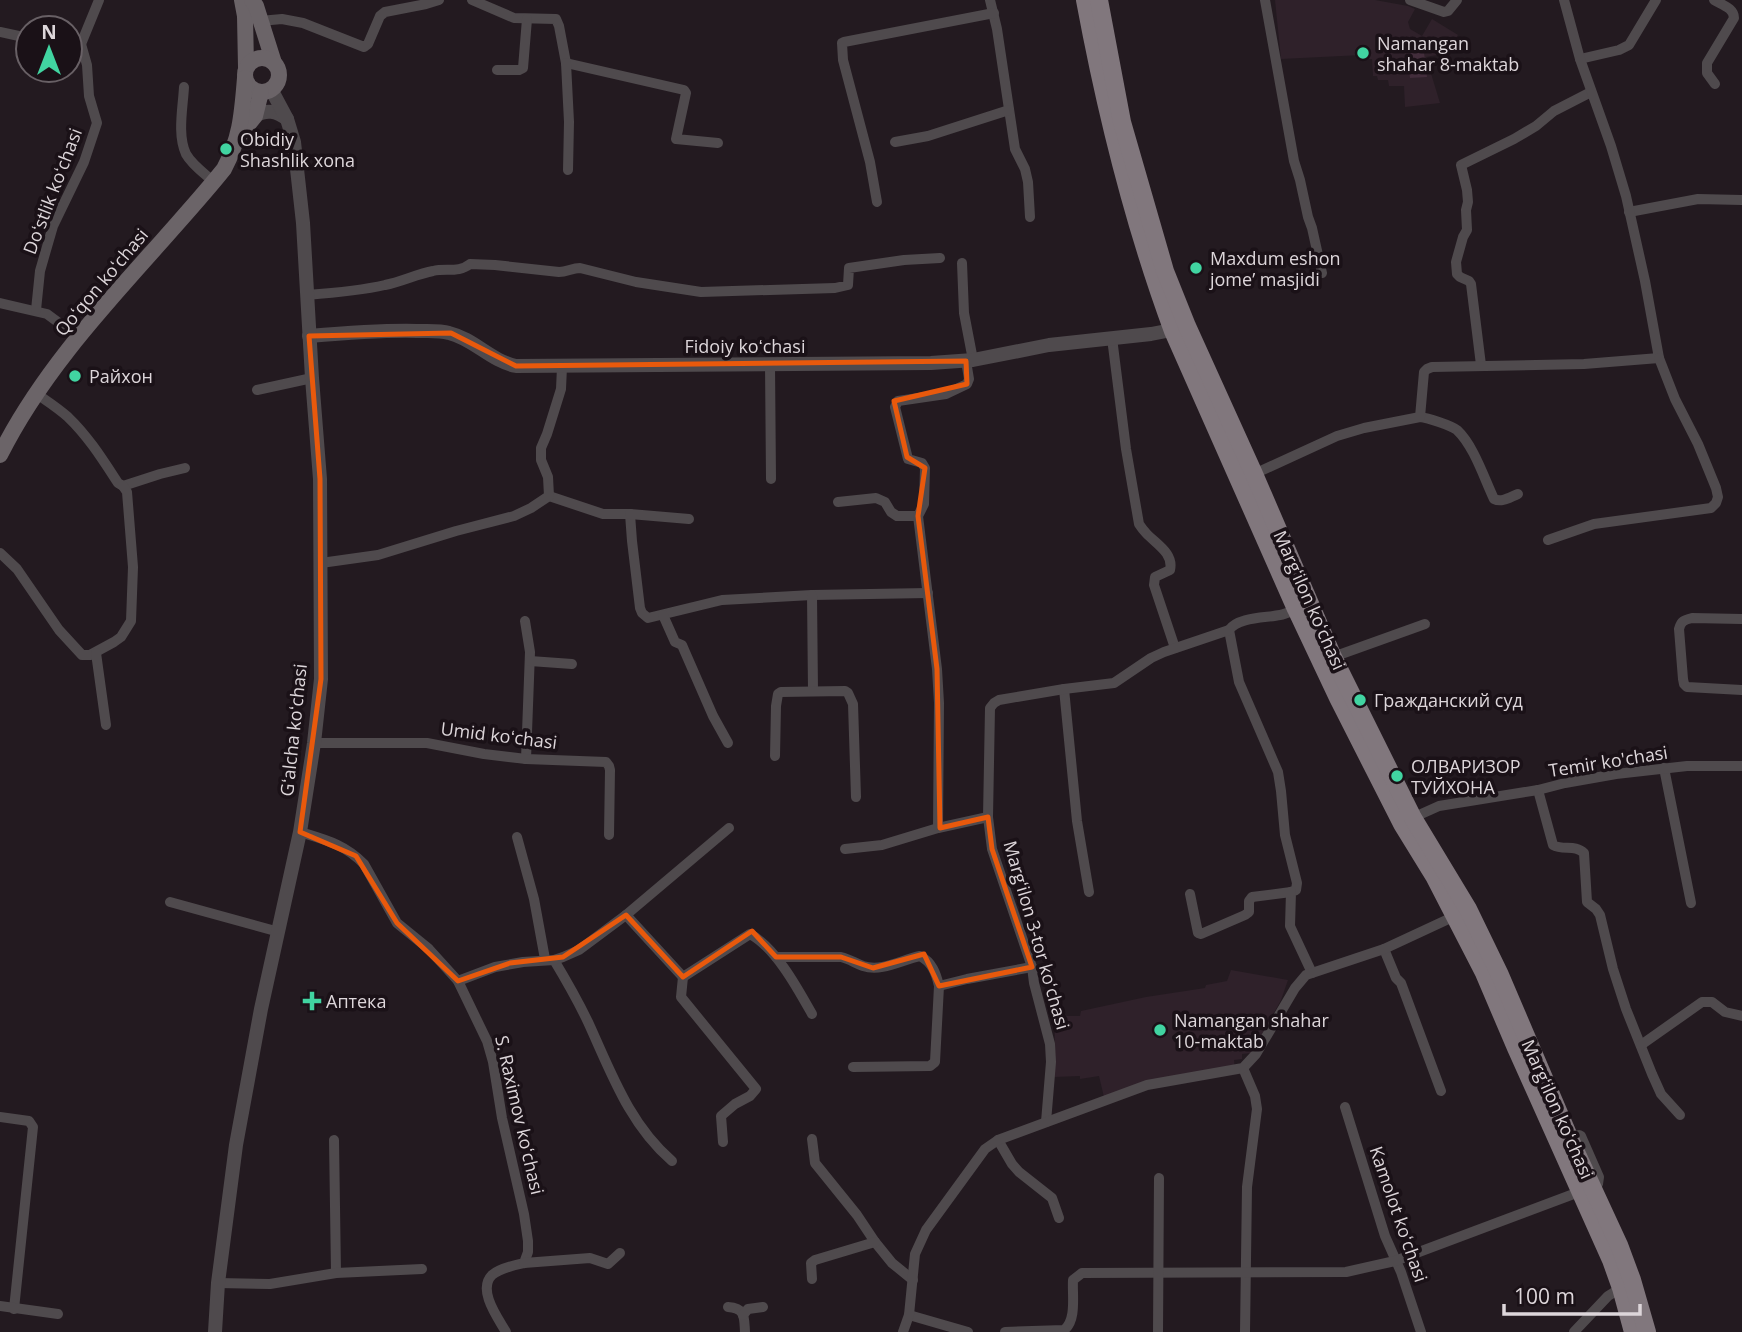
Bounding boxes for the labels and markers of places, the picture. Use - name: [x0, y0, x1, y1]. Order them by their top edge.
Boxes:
- place label: Namangan shahar 8-maktab: [1377, 31, 1519, 76]
- marker: Namangan shahar 8-maktab: [1355, 45, 1371, 61]
- place label: Obidiy Shashlik xona: [240, 127, 355, 172]
- marker: Obidiy Shashlik xona: [218, 141, 234, 157]
- place label: Maxdum eshon jome’ masjidi: [1209, 246, 1341, 291]
- marker: Maxdum eshon jome’ masjidi: [1188, 260, 1204, 276]
- place label: Райхон: [89, 364, 153, 388]
- marker: Райхон: [67, 368, 83, 384]
- place label: Гражданский суд: [1374, 688, 1523, 712]
- marker: Гражданский суд: [1352, 692, 1368, 708]
- place label: ОЛВАРИЗОР ТУЙХОНА: [1411, 754, 1521, 799]
- marker: ОЛВАРИЗОР ТУЙХОНА: [1389, 768, 1405, 784]
- place label: Аптека: [326, 989, 386, 1013]
- marker: Аптека: [304, 993, 320, 1009]
- place label: Namangan shahar 10-maktab: [1174, 1008, 1329, 1053]
- marker: Namangan shahar 10-maktab: [1152, 1022, 1168, 1038]

